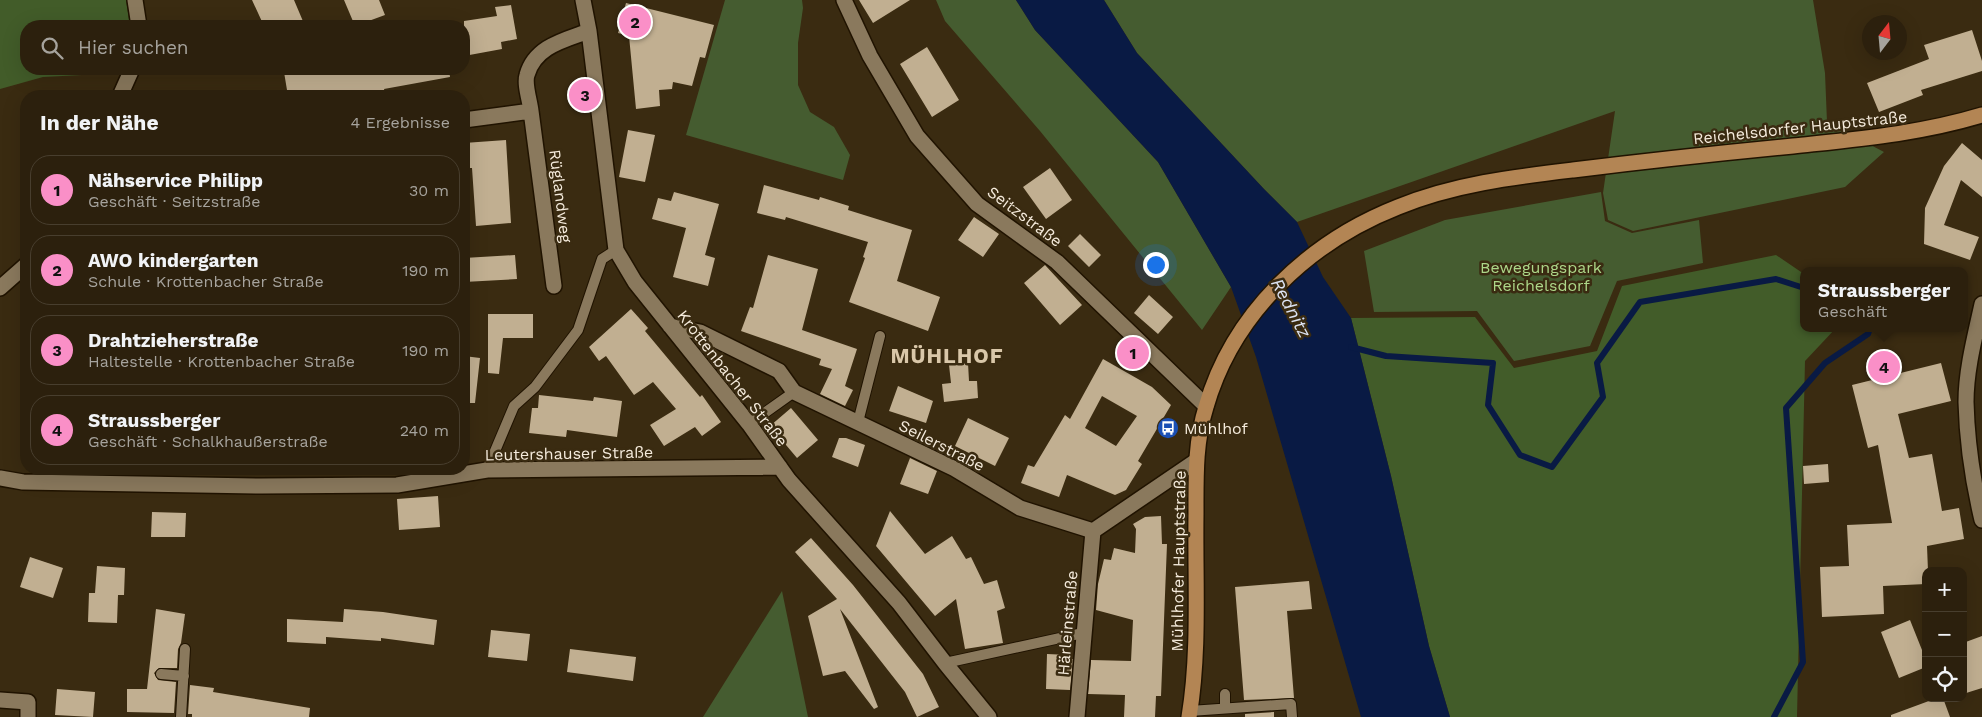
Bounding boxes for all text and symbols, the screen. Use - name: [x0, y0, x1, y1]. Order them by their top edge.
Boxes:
- pin: 2: [619, 3, 651, 41]
- north arrow: [1862, 15, 1907, 60]
- search box: [20, 20, 470, 75]
- icon: search: [38, 34, 66, 62]
- text: Hier suchen: [78, 36, 189, 59]
- pin: 3: [569, 76, 601, 114]
- street label: Reichelsdorfer Hauptstraße: [1692, 107, 1908, 148]
- text: In der Nähe: [40, 110, 159, 135]
- text: 4 Ergebnisse: [350, 113, 450, 132]
- street label: Rüglandweg: [545, 148, 576, 244]
- text: Nähservice Philipp: [88, 169, 263, 192]
- text: 1: [54, 181, 60, 200]
- text: 30 m: [409, 181, 449, 200]
- street label: Seitzstraße: [984, 182, 1066, 251]
- text: Geschäft · Seitzstraße: [88, 192, 260, 211]
- text: AWO kindergarten: [88, 249, 259, 272]
- your location: [1143, 252, 1169, 278]
- park label: Bewegungspark Reichelsdorf: [1480, 258, 1602, 295]
- text: 2: [52, 261, 62, 280]
- text: 190 m: [402, 261, 449, 280]
- popup: [1800, 267, 1968, 332]
- text: Schule · Krottenbacher Straße: [88, 272, 324, 291]
- water label: Rednitz: [1267, 274, 1316, 342]
- text: Straussberger: [1818, 279, 1950, 302]
- text: Geschäft: [1818, 302, 1887, 321]
- street label: Krottenbacher Straße: [673, 306, 792, 450]
- text: Drahtzieherstraße: [88, 329, 259, 352]
- pin: 1: [1117, 334, 1149, 372]
- text: 3: [52, 341, 62, 360]
- text: 190 m: [402, 341, 449, 360]
- district label: MÜHLHOF: [890, 343, 1004, 368]
- pin: 4: [1868, 348, 1900, 386]
- text: Haltestelle · Krottenbacher Straße: [88, 352, 355, 371]
- text: Straussberger: [88, 409, 220, 432]
- street label: Seilerstraße: [896, 416, 988, 475]
- bus stop icon: Mühlhof: [1156, 416, 1180, 440]
- place label: Mühlhof: [1184, 419, 1249, 438]
- text: 4: [52, 421, 62, 440]
- text: 240 m: [400, 421, 449, 440]
- text: Geschäft · Schalkhaußerstraße: [88, 432, 328, 451]
- street label: Leutershauser Straße: [485, 443, 653, 464]
- street label: Mühlhofer Hauptstraße: [1167, 470, 1190, 652]
- map controls: [1922, 567, 1967, 702]
- button: +: [1922, 567, 1967, 612]
- street label: Härleinstraße: [1053, 570, 1082, 676]
- button: −: [1922, 612, 1967, 657]
- button: locate: [1922, 657, 1967, 702]

